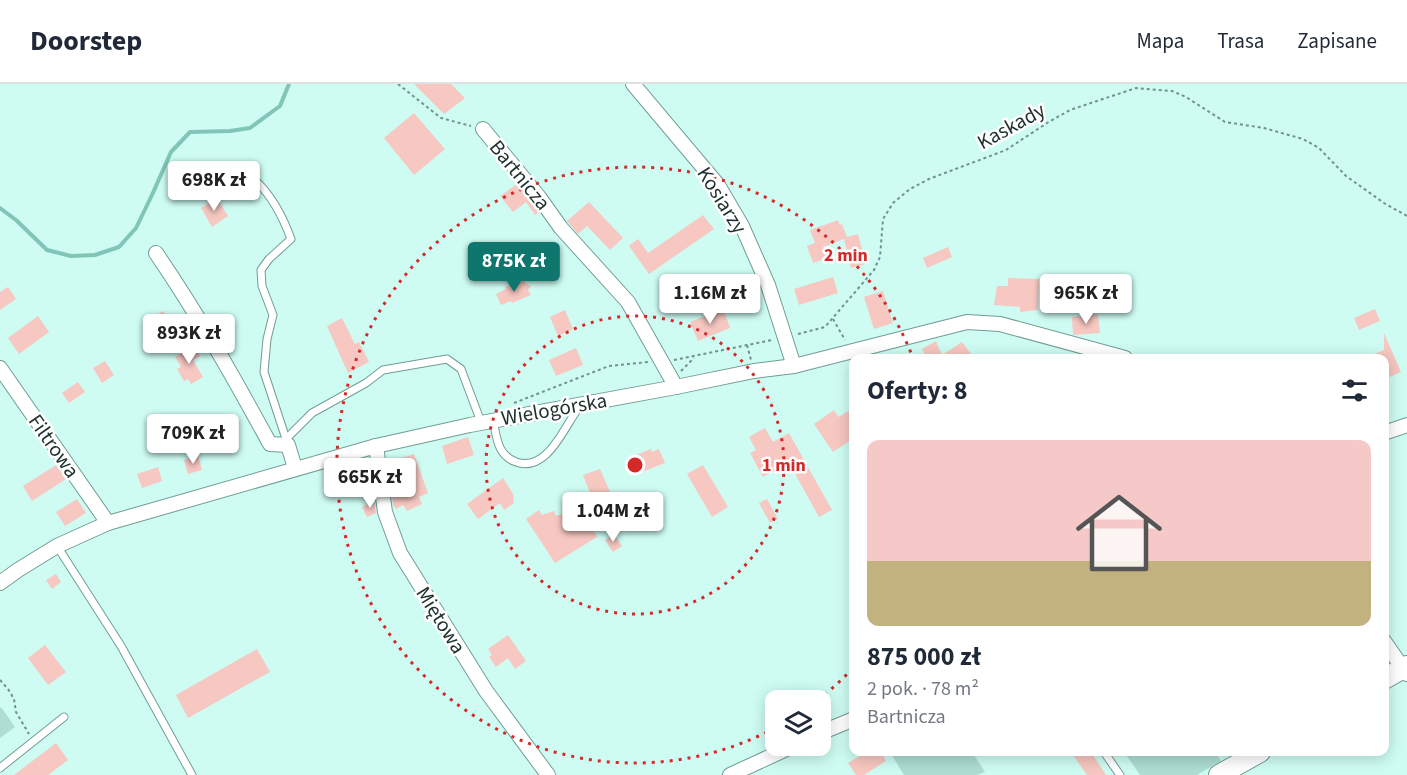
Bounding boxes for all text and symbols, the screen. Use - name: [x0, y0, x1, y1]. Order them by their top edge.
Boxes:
- text: Doorstep: [30, 21, 142, 61]
- text: Mapa: [1136, 26, 1184, 56]
- text: Trasa: [1217, 26, 1264, 56]
- text: Zapisane: [1297, 26, 1377, 56]
- street label: Kaskady: [971, 95, 1051, 157]
- street label: Bartnicza: [482, 133, 558, 217]
- pin: 698K zł: [159, 161, 269, 212]
- street label: Kosiarzy: [690, 161, 754, 239]
- text: 698K zł: [182, 166, 246, 194]
- pin: 875K zł: [459, 242, 569, 293]
- text: 2 min: [824, 243, 868, 268]
- text: 875K zł: [482, 247, 546, 275]
- pin: 1.16M zł: [648, 274, 772, 325]
- pin: 965K zł: [1031, 274, 1141, 325]
- text: 1.16M zł: [673, 279, 747, 307]
- text: 965K zł: [1054, 279, 1118, 307]
- pin: 893K zł: [134, 314, 244, 365]
- text: 893K zł: [157, 319, 221, 347]
- text: Oferty: 8: [867, 372, 967, 409]
- icon: filters: [1338, 374, 1371, 407]
- street label: Wielogórska: [499, 385, 609, 433]
- street label: Filtrowa: [21, 408, 87, 484]
- pin: 709K zł: [138, 414, 248, 465]
- text: 709K zł: [161, 419, 225, 447]
- text: 1 min: [762, 453, 806, 478]
- centre of rings: [625, 455, 645, 475]
- pin: 665K zł: [315, 458, 425, 509]
- text: 665K zł: [338, 463, 402, 491]
- icon: home: [1065, 479, 1173, 587]
- pin: 1.04M zł: [551, 492, 675, 543]
- text: 1.04M zł: [576, 497, 650, 525]
- street label: Miętowa: [409, 581, 473, 659]
- text: 875 000 zł: [867, 638, 981, 675]
- text: 2 pok. · 78 m²: [867, 675, 979, 703]
- map controls: [765, 690, 831, 756]
- button: layers: [765, 690, 831, 756]
- text: Bartnicza: [867, 703, 946, 731]

